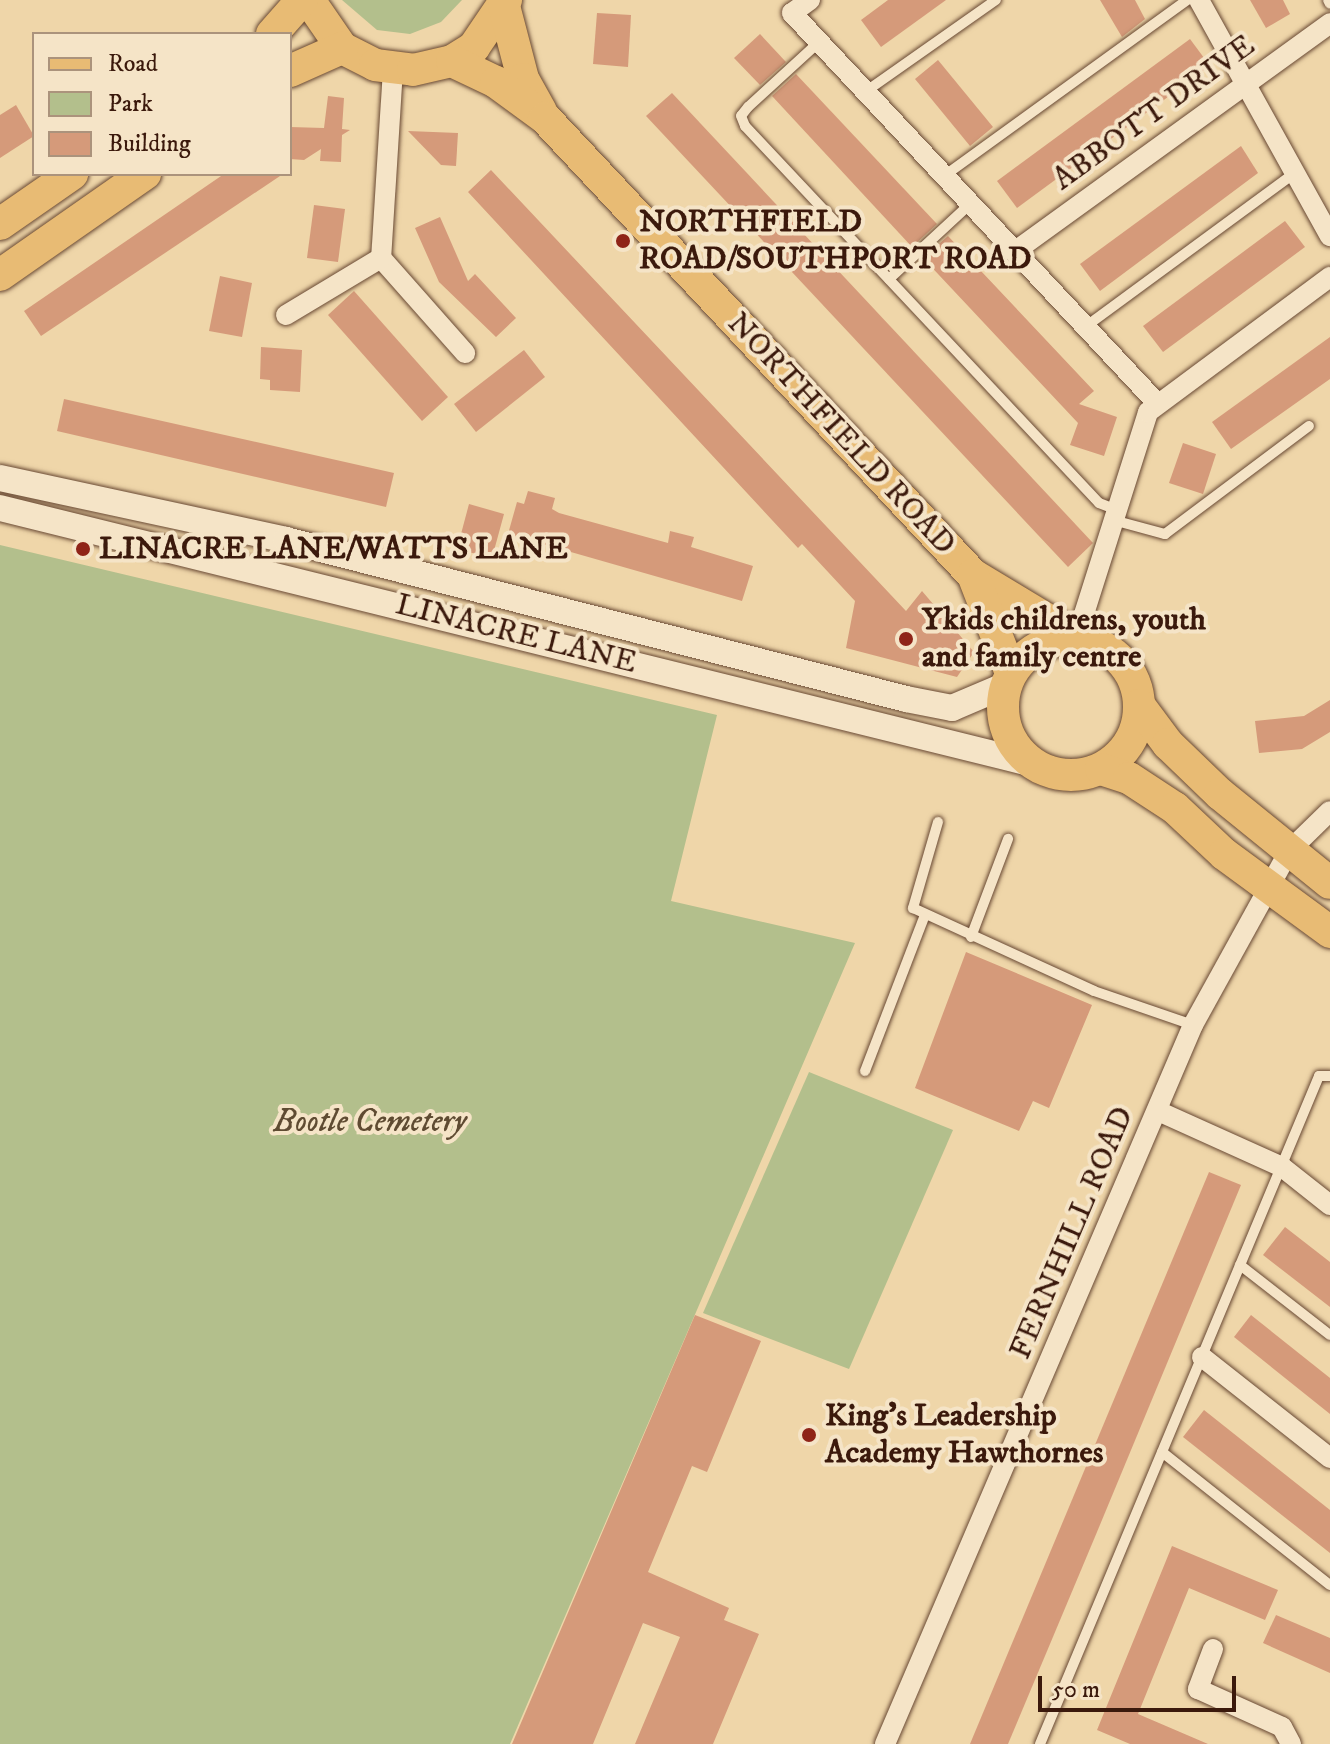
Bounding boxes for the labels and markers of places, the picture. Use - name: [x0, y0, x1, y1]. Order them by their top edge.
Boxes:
- place label: NORTHFIELD ROAD/SOUTHPORT ROAD: [639, 204, 1032, 279]
- marker: NORTHFIELD ROAD/SOUTHPORT ROAD: [614, 232, 632, 250]
- place label: LINACRE LANE/WATTS LANE: [99, 530, 568, 568]
- marker: LINACRE LANE/WATTS LANE: [74, 540, 92, 558]
- place label: Ykids childrens, youth and family centre: [922, 602, 1206, 677]
- marker: Ykids childrens, youth and family centre: [897, 630, 915, 648]
- place label: King's Leadership Academy Hawthornes: [825, 1398, 1103, 1473]
- marker: King's Leadership Academy Hawthornes: [800, 1426, 818, 1444]

